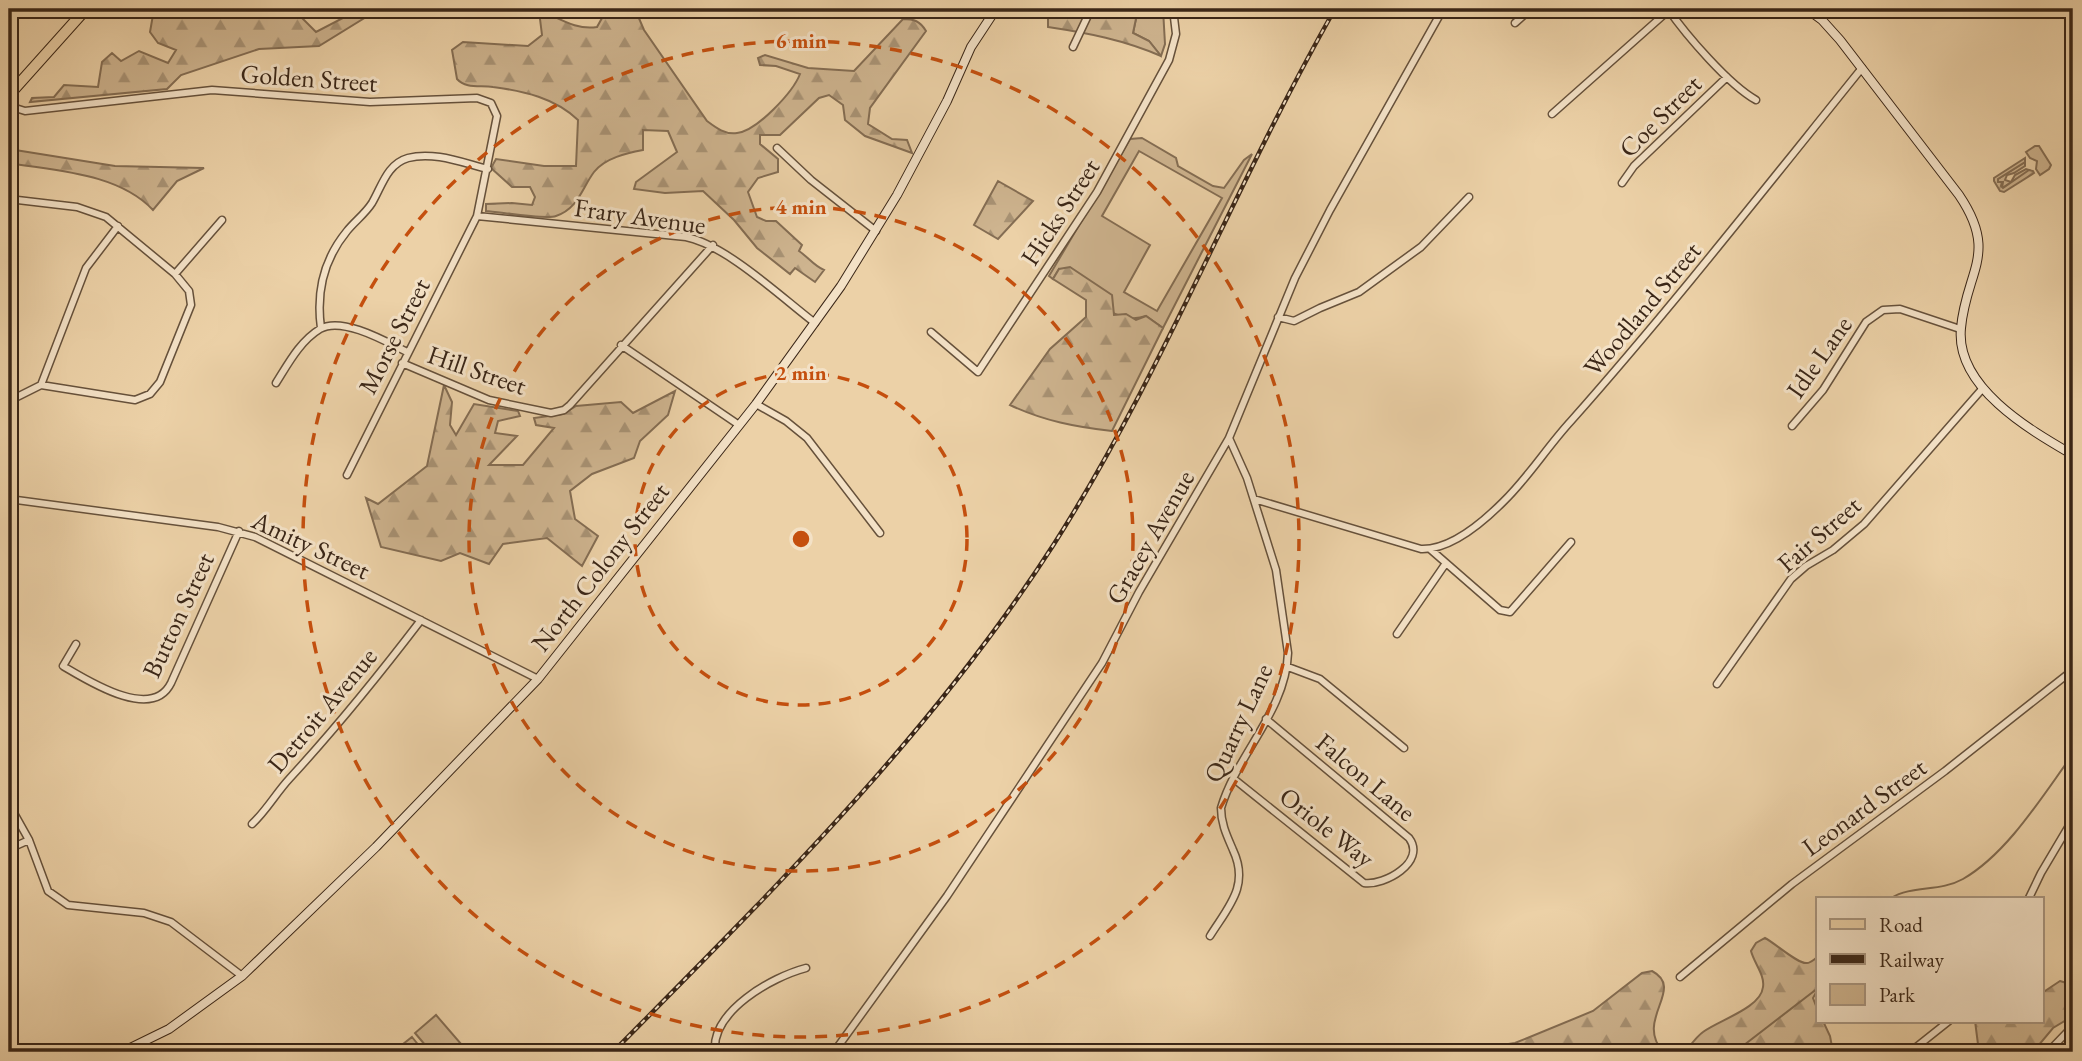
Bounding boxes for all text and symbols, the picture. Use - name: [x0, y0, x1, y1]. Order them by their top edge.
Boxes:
- text: 6 min: [775, 27, 827, 54]
- street label: Golden Street: [239, 56, 379, 100]
- street label: Coe Street: [1611, 67, 1709, 165]
- street label: Hicks Street: [1013, 152, 1107, 272]
- street label: Frary Avenue: [572, 190, 708, 242]
- text: 4 min: [775, 193, 827, 220]
- street label: Woodland Street: [1576, 235, 1708, 383]
- street label: Morse Street: [350, 272, 438, 400]
- street label: Idle Lane: [1778, 309, 1860, 405]
- street label: Hill Street: [423, 337, 531, 403]
- text: 2 min: [775, 359, 827, 386]
- street label: Gracey Avenue: [1098, 464, 1202, 610]
- street label: North Colony Street: [523, 476, 677, 658]
- street label: Fair Street: [1770, 488, 1868, 580]
- street label: Amity Street: [246, 502, 375, 587]
- centre of rings: [789, 527, 813, 551]
- street label: Button Street: [134, 547, 222, 683]
- street label: Detroit Avenue: [260, 640, 384, 780]
- street label: Quarry Lane: [1196, 658, 1280, 788]
- street label: Falcon Lane: [1309, 725, 1423, 829]
- street label: Leonard Street: [1795, 750, 1933, 864]
- street label: Oriole Way: [1273, 779, 1382, 875]
- legend: [1816, 897, 2044, 1023]
- text: Road: [1879, 911, 1923, 938]
- text: Railway: [1879, 946, 1945, 973]
- text: Park: [1879, 981, 1916, 1008]

